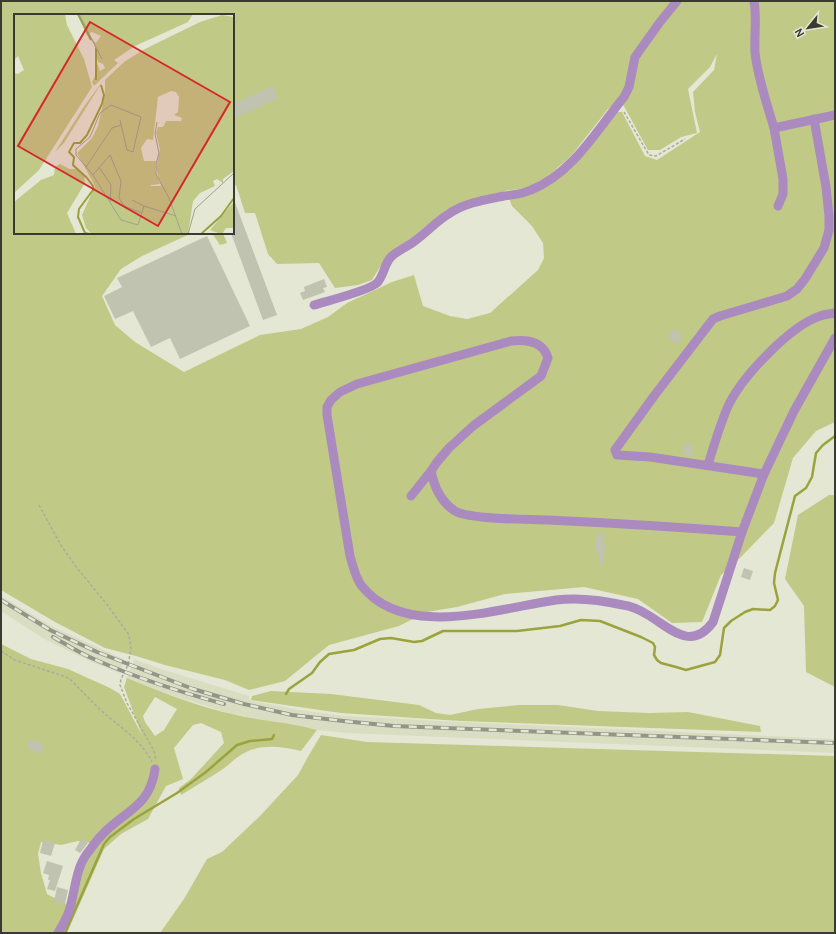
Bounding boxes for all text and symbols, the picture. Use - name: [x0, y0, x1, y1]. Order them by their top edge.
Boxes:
- north arrow: [788, 8, 828, 48]
- inset map: [14, 14, 234, 234]
- text: N: [791, 26, 807, 40]

